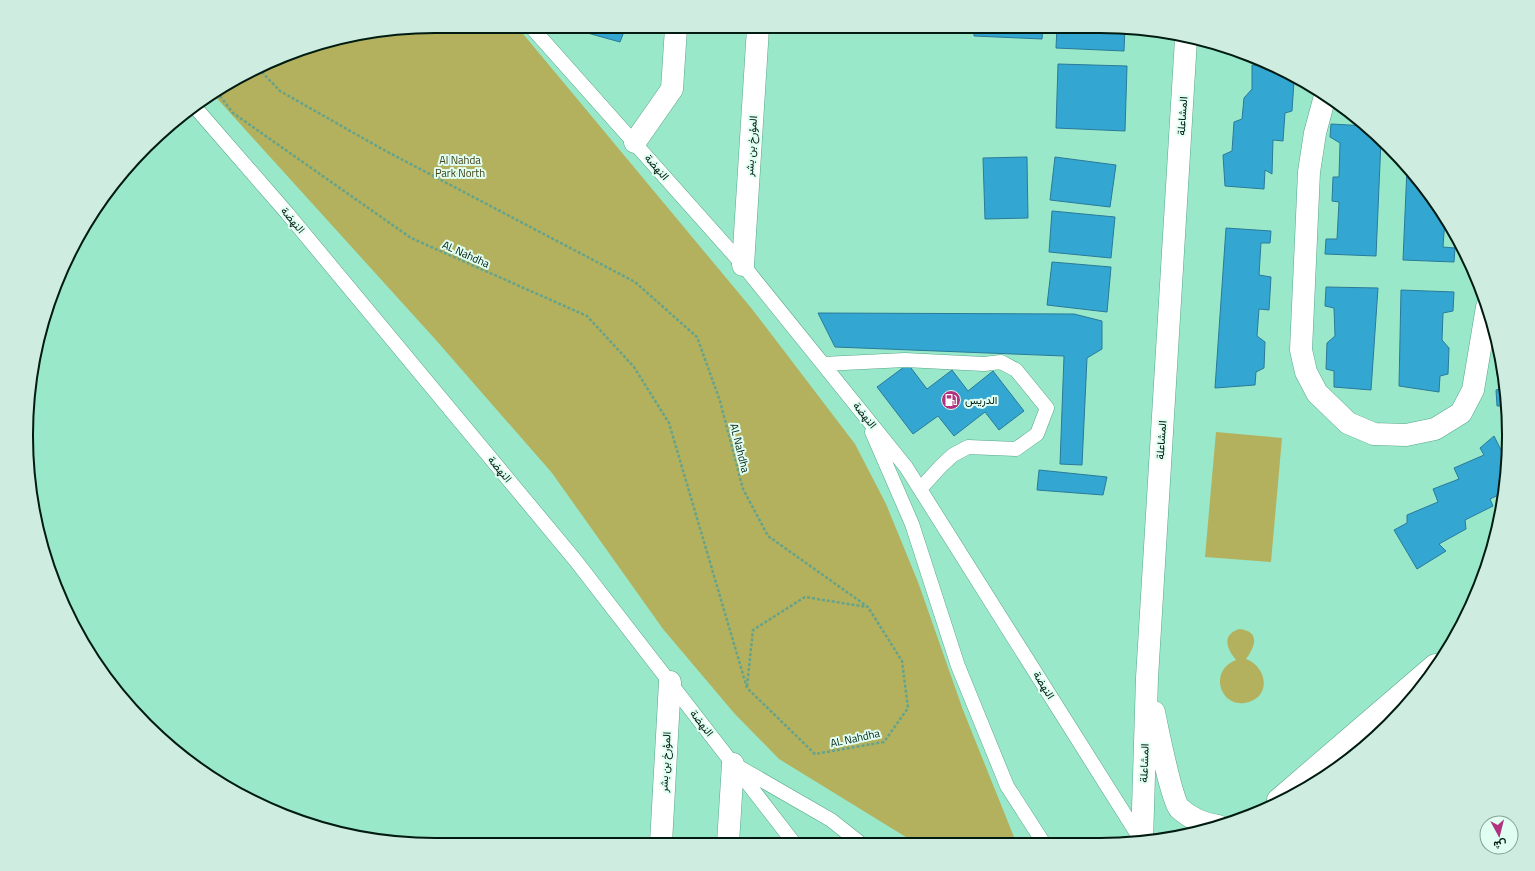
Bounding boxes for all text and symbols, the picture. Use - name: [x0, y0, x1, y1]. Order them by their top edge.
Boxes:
- street label: المشاعلة: [1173, 96, 1191, 136]
- street label: المؤرخ بن بشر: [741, 115, 761, 178]
- street label: النهضة: [641, 150, 673, 184]
- park label: Al Nahda Park North: [435, 152, 485, 181]
- street label: النهضة: [277, 203, 309, 237]
- street label: AL Nahdha: [440, 236, 493, 272]
- fuel station icon: الدريس: [940, 389, 962, 411]
- place label: الدريس: [965, 392, 997, 408]
- street label: النهضة: [849, 398, 881, 432]
- street label: المشاعلة: [1152, 420, 1170, 460]
- street label: AL Nahdha: [726, 422, 754, 475]
- street label: النهضة: [484, 452, 516, 486]
- street label: النهضة: [1029, 668, 1059, 702]
- street label: النهضة: [686, 706, 718, 740]
- street label: AL Nahdha: [829, 725, 882, 751]
- street label: المؤرخ بن بشر: [655, 731, 675, 794]
- street label: المشاعلة: [1135, 743, 1153, 783]
- north arrow: [1479, 815, 1519, 855]
- text: ش: [1493, 836, 1508, 854]

